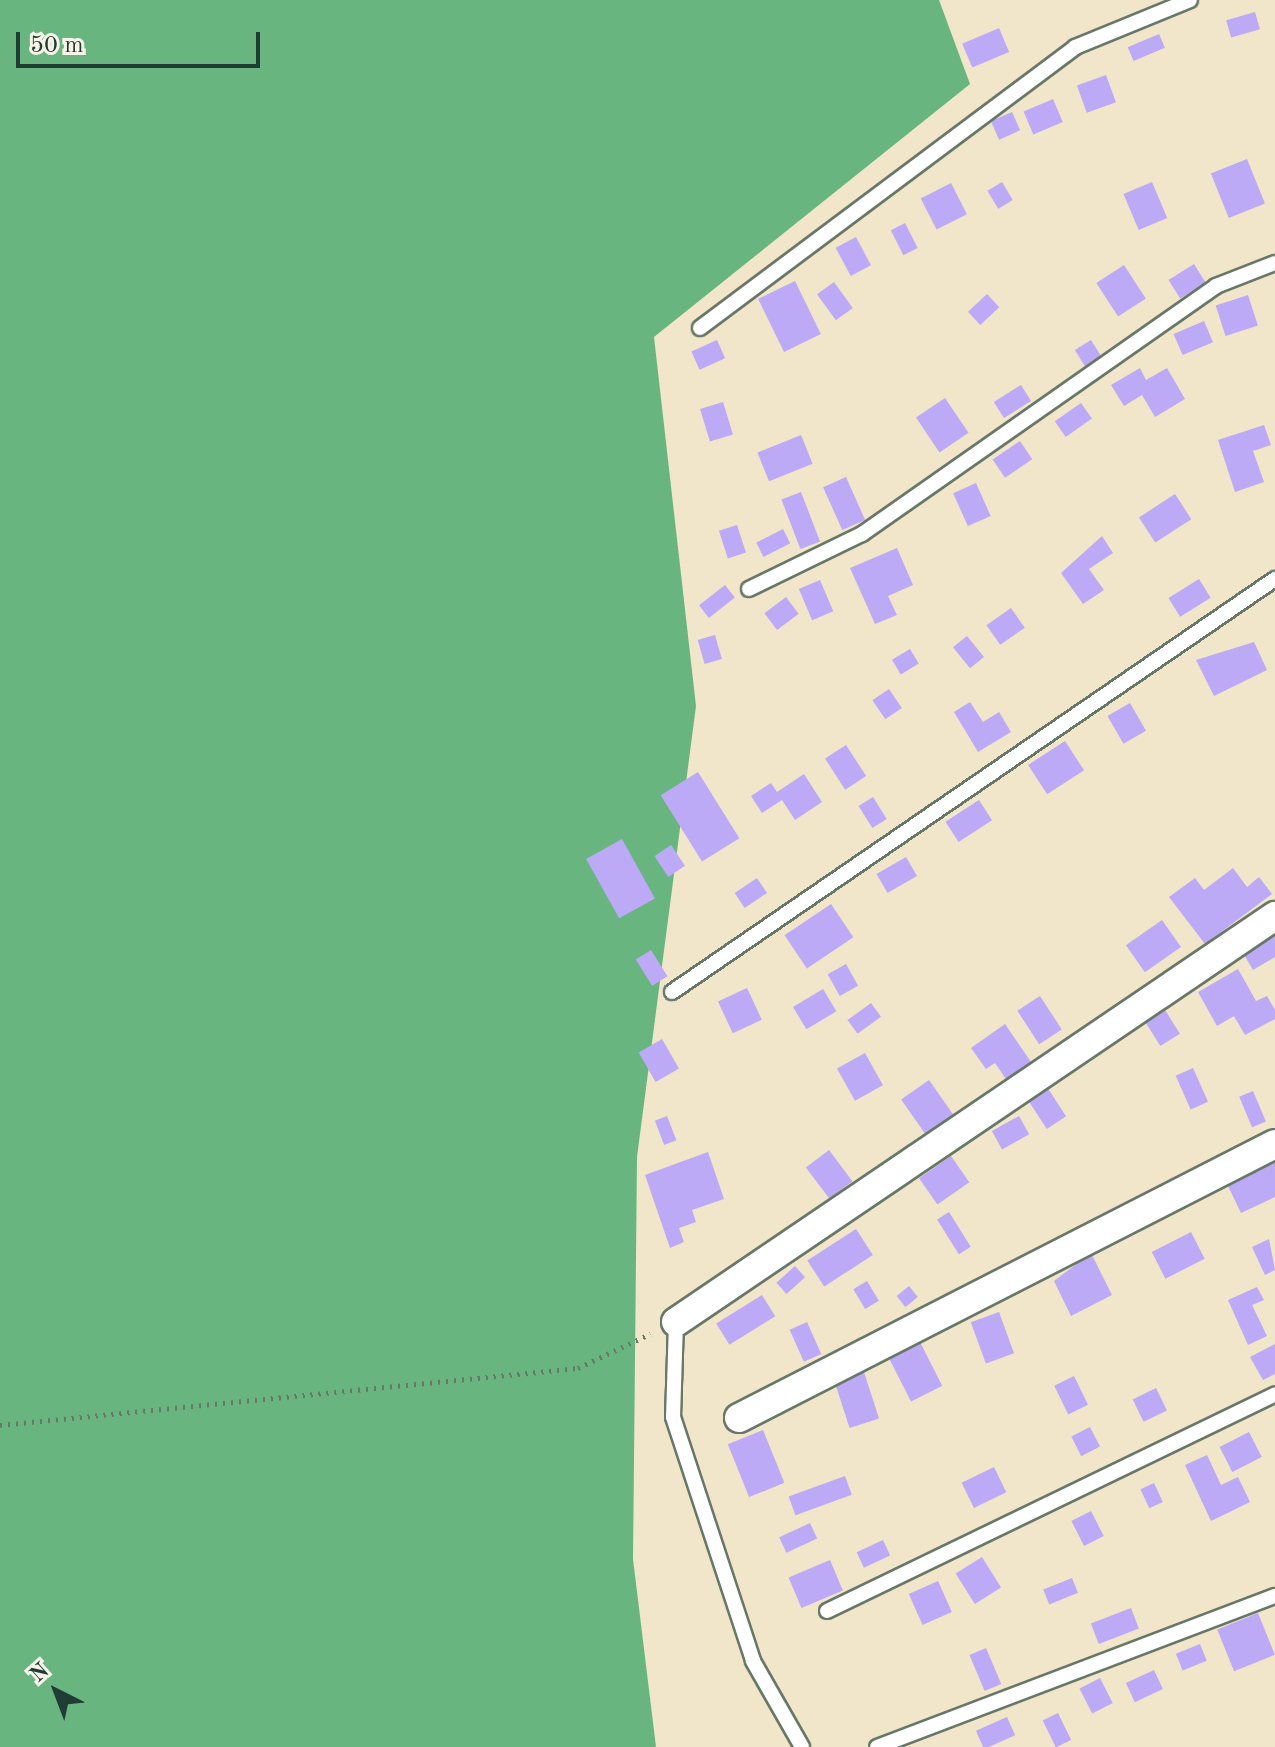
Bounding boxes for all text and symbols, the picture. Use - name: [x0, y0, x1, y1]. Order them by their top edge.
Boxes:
- scale bar: [20, 16, 264, 66]
- text: 50 m: [30, 34, 84, 58]
- north arrow: [16, 1651, 96, 1731]
- text: N: [26, 1659, 54, 1687]

